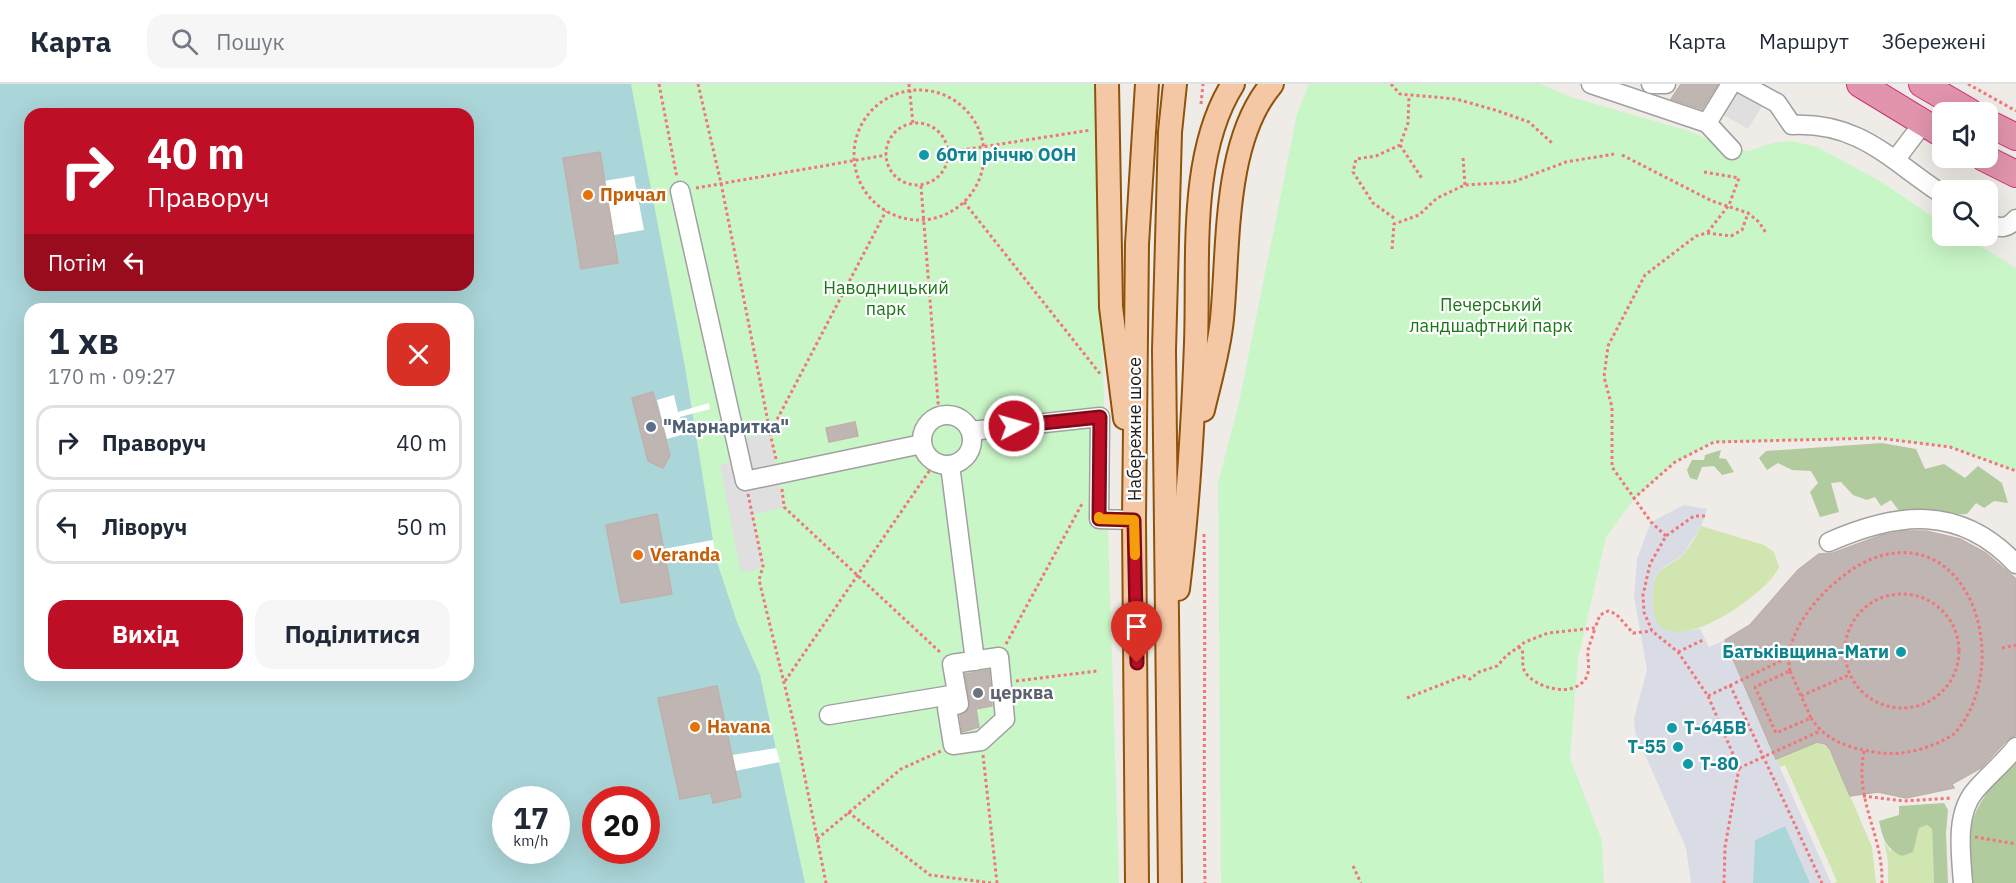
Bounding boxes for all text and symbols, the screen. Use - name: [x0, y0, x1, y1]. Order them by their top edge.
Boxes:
- search box: [147, 14, 567, 68]
- text: Карта: [30, 23, 111, 60]
- icon: search: [168, 25, 201, 58]
- text: Пошук: [216, 27, 285, 56]
- text: Карта: [1668, 27, 1726, 55]
- text: Маршрут: [1759, 27, 1849, 55]
- text: Збережені: [1882, 27, 1986, 55]
- map controls: [1932, 102, 1998, 246]
- button: sound: [1932, 102, 1998, 168]
- text: 40 m: [147, 126, 245, 181]
- icon: right: [48, 132, 126, 210]
- place label: 60ти річчю ООН: [936, 143, 1076, 166]
- marker: 60ти річчю ООН: [917, 148, 931, 162]
- text: Праворуч: [147, 179, 270, 214]
- button: search: [1932, 180, 1998, 246]
- place label: Причал: [600, 183, 666, 206]
- marker: Причал: [581, 188, 595, 202]
- icon: left: [118, 246, 151, 279]
- text: Потім: [48, 248, 106, 277]
- park label: Наводницький парк: [823, 276, 949, 320]
- park label: Печерський ландшафтний парк: [1409, 293, 1573, 337]
- text: 1 хв: [48, 317, 119, 364]
- button: close: [387, 323, 450, 386]
- street label: Набережне шосе: [1123, 357, 1146, 501]
- text: 170 m · 09:27: [48, 363, 176, 390]
- position arrow: [982, 394, 1046, 458]
- place label: "Марнаритка": [663, 415, 789, 438]
- marker: "Марнаритка": [644, 420, 658, 434]
- icon: right: [51, 426, 84, 459]
- text: Праворуч: [102, 428, 206, 457]
- text: 40 m: [396, 428, 447, 457]
- icon: left: [51, 510, 84, 543]
- text: Ліворуч: [102, 512, 187, 541]
- text: 50 m: [396, 512, 447, 541]
- place label: Veranda: [650, 543, 720, 566]
- marker: Veranda: [631, 548, 645, 562]
- button: Вихід: [48, 600, 243, 669]
- button: Поділитися: [255, 600, 450, 669]
- pin: [1111, 601, 1162, 663]
- icon: arrive: [1120, 610, 1153, 643]
- place label: Батьківщина-Мати: [1722, 640, 1889, 663]
- marker: Батьківщина-Мати: [1894, 645, 1908, 659]
- place label: церква: [990, 681, 1054, 704]
- marker: церква: [971, 686, 985, 700]
- place label: Havana: [707, 715, 771, 738]
- place label: Т-64БВ: [1684, 716, 1746, 739]
- marker: Havana: [688, 720, 702, 734]
- marker: Т-64БВ: [1665, 721, 1679, 735]
- place label: Т-55: [1627, 735, 1666, 758]
- marker: Т-55: [1671, 740, 1685, 754]
- place label: Т-80: [1700, 752, 1739, 775]
- marker: Т-80: [1681, 757, 1695, 771]
- speed limit sign: 20: [582, 786, 660, 864]
- text: 17: [513, 798, 549, 837]
- text: km/h: [513, 831, 549, 850]

